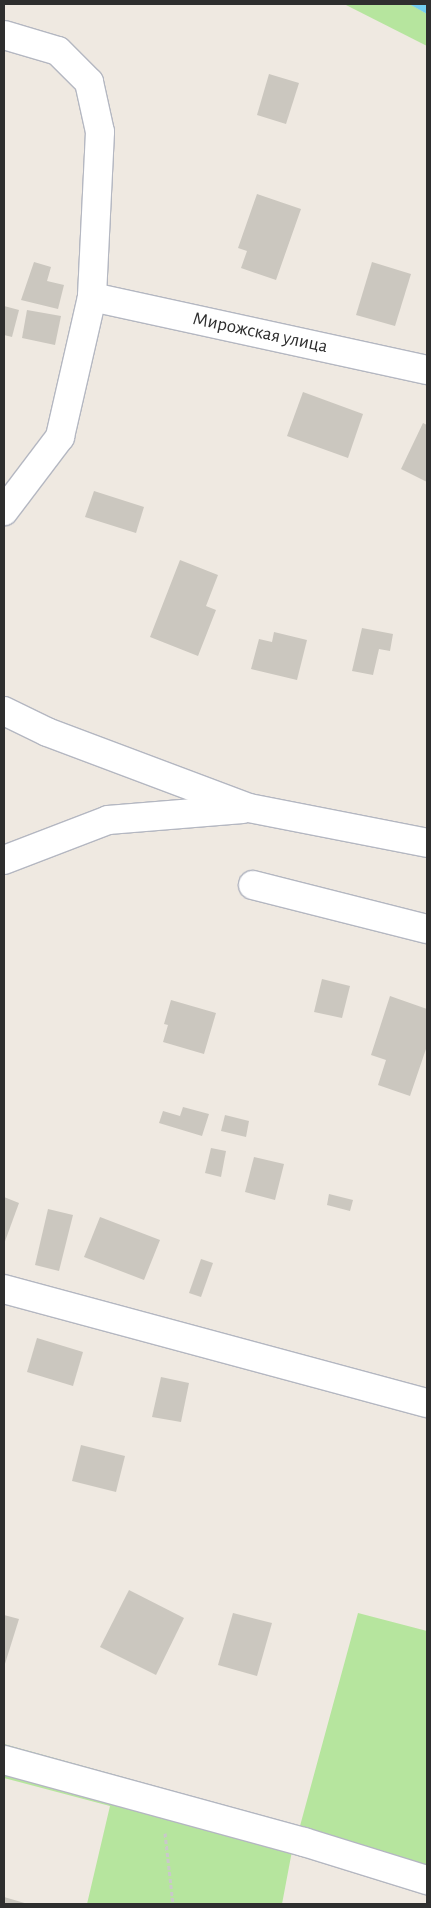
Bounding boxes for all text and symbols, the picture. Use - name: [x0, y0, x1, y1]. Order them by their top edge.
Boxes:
- street label: Мирожская улица: [190, 308, 330, 358]

